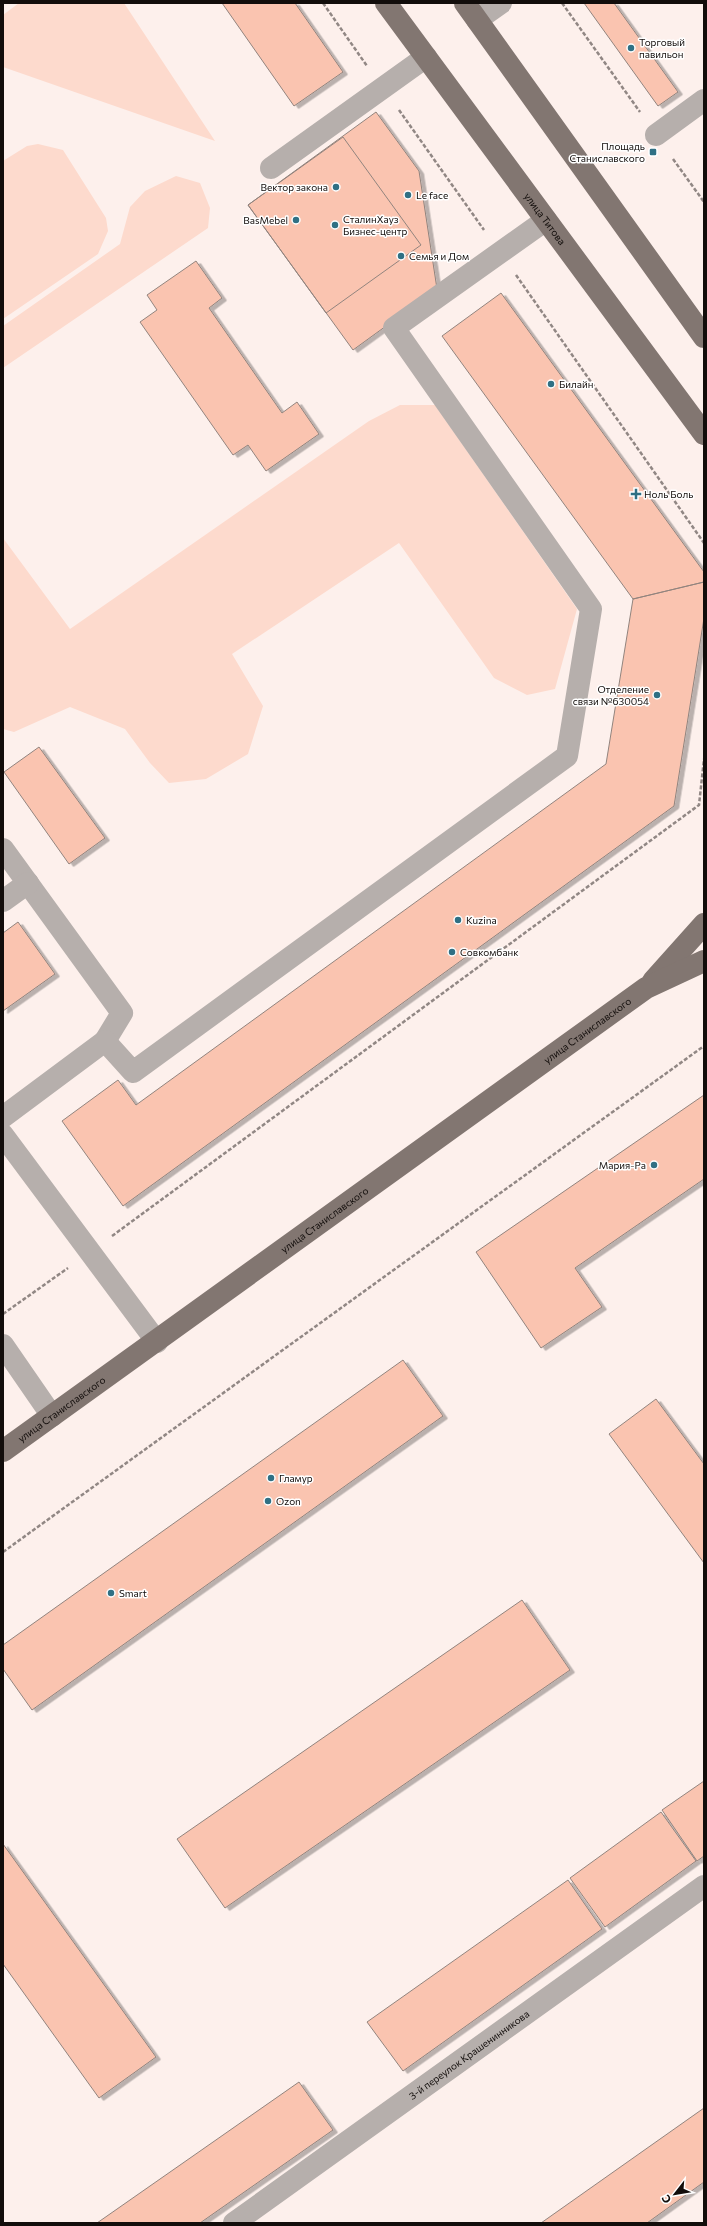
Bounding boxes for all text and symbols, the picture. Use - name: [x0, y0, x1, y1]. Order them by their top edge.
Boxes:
- place label: Торговый павильон: [639, 36, 685, 60]
- marker: Торговый павильон: [626, 43, 636, 53]
- place label: Площадь Станиславского: [569, 140, 645, 164]
- marker: Площадь Станиславского: [648, 147, 658, 157]
- place label: Вектор закона: [261, 181, 328, 193]
- marker: Вектор закона: [331, 182, 341, 192]
- place label: Le face: [416, 189, 448, 201]
- marker: Le face: [403, 190, 413, 200]
- street label: улица Титова: [522, 190, 568, 247]
- place label: СталинХауз Бизнес-центр: [343, 213, 407, 237]
- place label: BasMebel: [243, 214, 288, 226]
- marker: BasMebel: [291, 215, 301, 225]
- marker: СталинХауз Бизнес-центр: [330, 220, 340, 230]
- place label: Семья и Дом: [409, 250, 469, 262]
- marker: Семья и Дом: [396, 251, 406, 261]
- place label: Билайн: [559, 378, 593, 390]
- marker: Билайн: [546, 379, 556, 389]
- place label: Ноль Боль: [644, 488, 693, 500]
- marker: Ноль Боль: [631, 489, 641, 499]
- place label: Отделение связи №630054: [573, 683, 649, 707]
- marker: Отделение связи №630054: [652, 690, 662, 700]
- place label: Kuzina: [466, 914, 497, 926]
- marker: Kuzina: [453, 915, 463, 925]
- place label: Совкомбанк: [460, 946, 519, 958]
- marker: Совкомбанк: [447, 947, 457, 957]
- street label: улица Станиславского: [541, 995, 633, 1066]
- place label: Мария-Ра: [599, 1159, 646, 1171]
- marker: Мария-Ра: [649, 1160, 659, 1170]
- street label: улица Станиславского: [278, 1184, 370, 1255]
- street label: улица Станиславского: [15, 1373, 108, 1444]
- place label: Гламур: [279, 1472, 313, 1484]
- marker: Гламур: [266, 1473, 276, 1483]
- place label: Ozon: [276, 1495, 301, 1507]
- marker: Ozon: [263, 1496, 273, 1506]
- place label: Smart: [119, 1587, 147, 1599]
- marker: Smart: [106, 1588, 116, 1598]
- street label: 3-й переулок Крашенинникова: [406, 2007, 531, 2102]
- north arrow: [655, 2174, 695, 2214]
- text: С: [658, 2192, 674, 2206]

